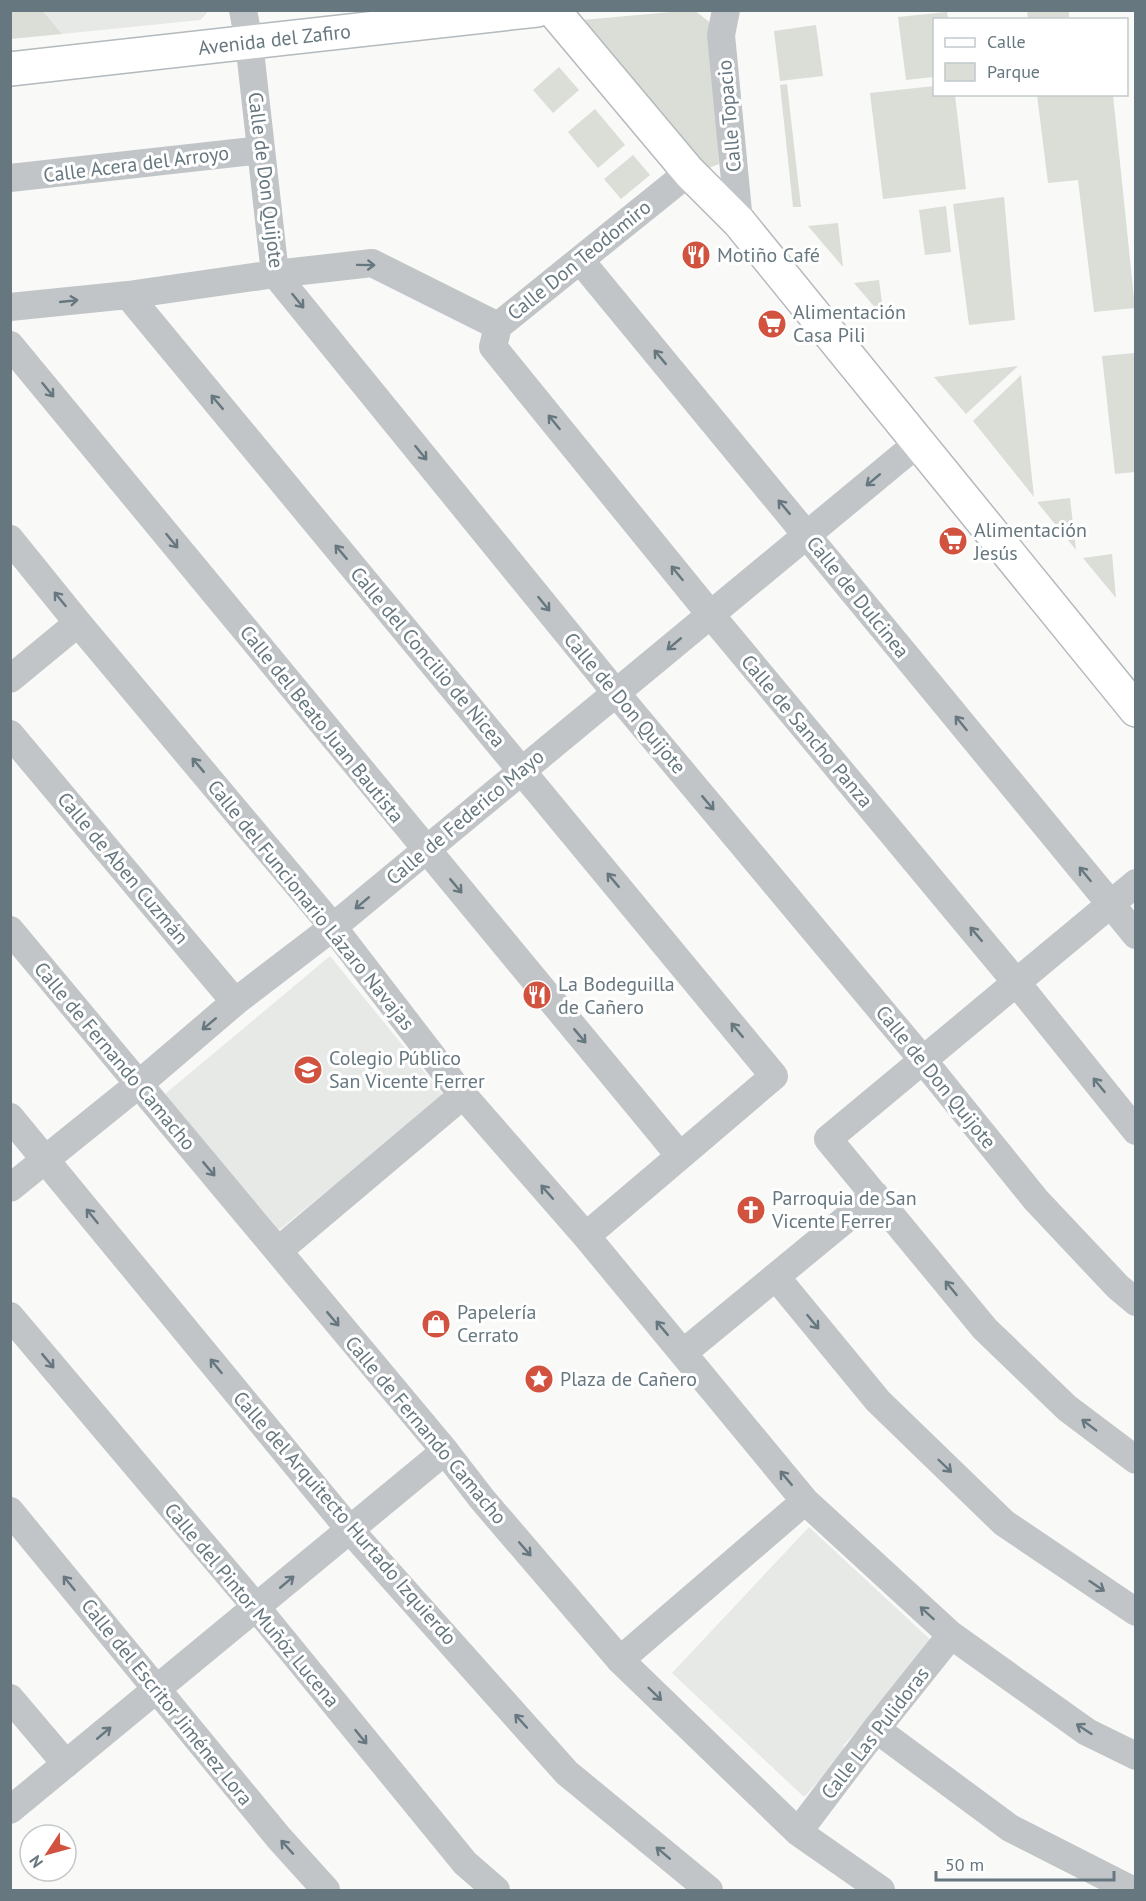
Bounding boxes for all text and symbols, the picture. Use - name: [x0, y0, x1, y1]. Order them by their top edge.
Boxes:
- street label: Avenida del Zafiro: [197, 18, 352, 61]
- legend: [933, 18, 1128, 96]
- text: Calle: [987, 30, 1026, 53]
- street label: Calle Topacio: [711, 59, 747, 173]
- text: Parque: [987, 60, 1040, 83]
- street label: Calle de Don Quijote: [242, 91, 290, 269]
- street label: Calle Acera del Arroyo: [42, 140, 230, 188]
- street label: Calle Don Teodomiro: [502, 194, 656, 326]
- restaurant icon: Motiño Café: [680, 239, 712, 271]
- place label: Motiño Café: [717, 242, 820, 268]
- one-way arrow: [356, 259, 375, 271]
- one-way arrow: [291, 293, 304, 309]
- one-way arrow: [58, 295, 78, 306]
- place label: Alimentación Casa Pili: [793, 299, 906, 348]
- supermarket icon: Alimentación Casa Pili: [756, 308, 788, 340]
- one-way arrow: [653, 350, 667, 365]
- one-way arrow: [41, 382, 54, 398]
- one-way arrow: [210, 394, 223, 410]
- one-way arrow: [548, 414, 561, 430]
- one-way arrow: [414, 445, 427, 461]
- one-way arrow: [866, 473, 881, 487]
- one-way arrow: [778, 499, 791, 515]
- place label: Alimentación Jesús: [973, 517, 1087, 566]
- supermarket icon: Alimentación Jesús: [937, 525, 969, 557]
- street label: Calle de Dulcinea: [801, 531, 915, 663]
- one-way arrow: [165, 533, 178, 549]
- one-way arrow: [334, 545, 348, 560]
- street label: Calle del Concilio de Nicea: [345, 561, 511, 753]
- one-way arrow: [671, 566, 684, 582]
- one-way arrow: [53, 592, 66, 608]
- one-way arrow: [537, 596, 550, 612]
- street label: Calle del Beato Juan Bautista: [234, 620, 410, 828]
- street label: Calle de Don Quijote: [558, 627, 692, 779]
- one-way arrow: [666, 638, 682, 651]
- street label: Calle de Sancho Panza: [735, 649, 879, 813]
- one-way arrow: [955, 715, 968, 731]
- street label: Calle de Federico Mayo: [381, 743, 549, 891]
- one-way arrow: [191, 757, 204, 773]
- street label: Calle del Funcionario Lázaro Navajas: [202, 774, 420, 1036]
- street label: Calle de Aben Cuzmán: [52, 787, 194, 949]
- one-way arrow: [701, 795, 715, 810]
- one-way arrow: [1078, 866, 1091, 882]
- one-way arrow: [606, 872, 619, 888]
- one-way arrow: [449, 878, 462, 894]
- one-way arrow: [354, 896, 370, 909]
- one-way arrow: [969, 926, 982, 942]
- street label: Calle de Fernando Camacho: [28, 956, 202, 1156]
- place label: La Bodeguilla de Cañero: [558, 971, 675, 1020]
- restaurant icon: La Bodeguilla de Cañero: [521, 979, 553, 1011]
- street label: Calle de Don Quijote: [870, 1000, 1002, 1154]
- one-way arrow: [202, 1017, 217, 1031]
- one-way arrow: [731, 1023, 744, 1039]
- one-way arrow: [573, 1028, 587, 1043]
- place label: Colegio Público San Vicente Ferrer: [329, 1045, 485, 1094]
- school or university icon: Colegio Público San Vicente Ferrer: [292, 1054, 324, 1086]
- one-way arrow: [1092, 1077, 1105, 1093]
- one-way arrow: [202, 1160, 215, 1176]
- one-way arrow: [541, 1184, 554, 1200]
- place label: Parroquia de San Vicente Ferrer: [771, 1185, 917, 1234]
- church icon: Parroquia de San Vicente Ferrer: [735, 1194, 767, 1226]
- one-way arrow: [85, 1208, 98, 1224]
- one-way arrow: [945, 1280, 958, 1296]
- place label: Papelería Cerrato: [457, 1299, 536, 1348]
- shop icon: Papelería Cerrato: [420, 1308, 452, 1340]
- one-way arrow: [327, 1310, 340, 1326]
- one-way arrow: [807, 1314, 820, 1330]
- one-way arrow: [655, 1321, 669, 1336]
- street label: Calle de Fernando Camacho: [339, 1330, 513, 1530]
- one-way arrow: [41, 1353, 55, 1368]
- one-way arrow: [209, 1359, 222, 1375]
- place icon: Plaza de Cañero: [523, 1363, 555, 1395]
- place label: Plaza de Cañero: [560, 1366, 697, 1392]
- street label: Calle del Arquitecto Hurtado Izquierdo: [228, 1386, 462, 1650]
- one-way arrow: [1081, 1419, 1097, 1432]
- one-way arrow: [937, 1459, 952, 1473]
- one-way arrow: [779, 1471, 793, 1486]
- street label: Calle del Pintor Muñóz Lucena: [159, 1497, 345, 1713]
- one-way arrow: [518, 1541, 532, 1556]
- one-way arrow: [63, 1575, 76, 1591]
- one-way arrow: [279, 1575, 294, 1589]
- one-way arrow: [1089, 1580, 1106, 1593]
- street label: Calle del Escritor Jiménez Lora: [75, 1593, 259, 1811]
- one-way arrow: [920, 1606, 935, 1620]
- street label: Calle Las Pulidoras: [815, 1662, 935, 1804]
- one-way arrow: [648, 1687, 663, 1701]
- one-way arrow: [514, 1714, 528, 1729]
- one-way arrow: [1075, 1722, 1092, 1735]
- one-way arrow: [96, 1726, 112, 1739]
- one-way arrow: [354, 1729, 368, 1744]
- north arrow: [18, 1823, 78, 1883]
- one-way arrow: [280, 1840, 294, 1855]
- scale bar: [936, 1844, 1114, 1882]
- one-way arrow: [656, 1847, 672, 1860]
- text: N: [25, 1852, 47, 1872]
- text: 50 m: [945, 1853, 984, 1876]

